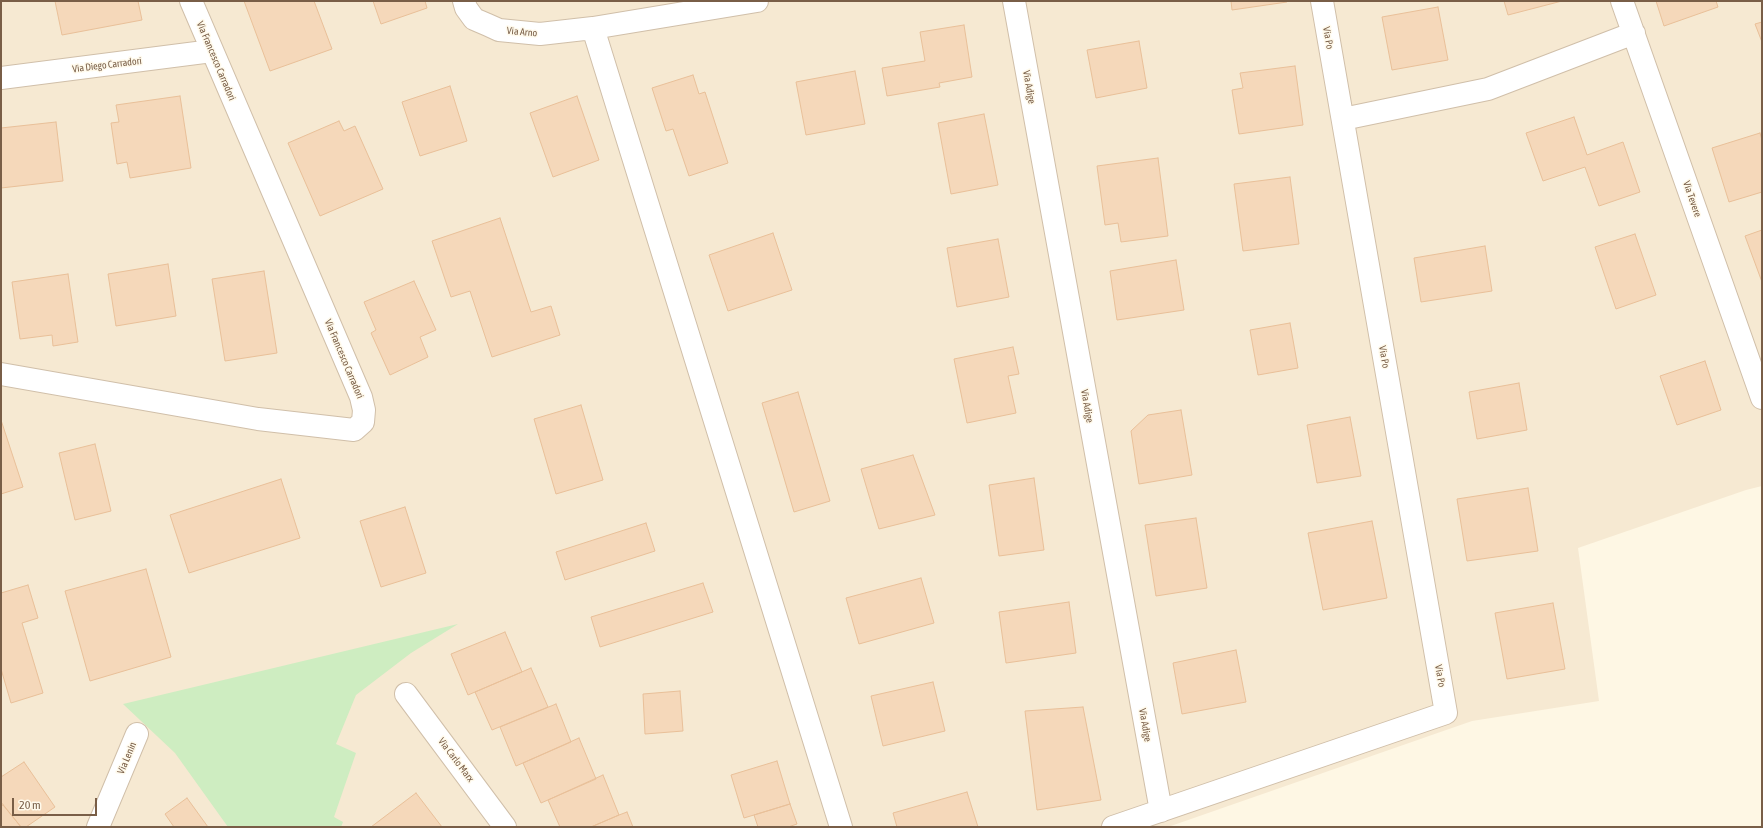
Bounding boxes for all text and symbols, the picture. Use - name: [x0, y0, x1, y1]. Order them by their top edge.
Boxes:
- street label: Via Francesco Carradori: [194, 20, 238, 102]
- street label: Via Arno: [506, 25, 538, 39]
- street label: Via Po: [1320, 26, 1336, 50]
- street label: Via Diego Carradori: [72, 55, 142, 75]
- street label: Via Adige: [1020, 69, 1038, 105]
- street label: Via Tevere: [1680, 179, 1704, 219]
- street label: Via Francesco Carradori: [322, 318, 366, 400]
- street label: Via Po: [1376, 345, 1392, 369]
- street label: Via Adige: [1078, 388, 1096, 424]
- street label: Via Po: [1432, 664, 1448, 688]
- street label: Via Adige: [1136, 707, 1154, 743]
- street label: Via Carlo Marx: [435, 736, 477, 784]
- street label: Via Lenin: [115, 740, 139, 776]
- scale bar: [14, 790, 99, 816]
- text: 20 m: [19, 798, 41, 812]

